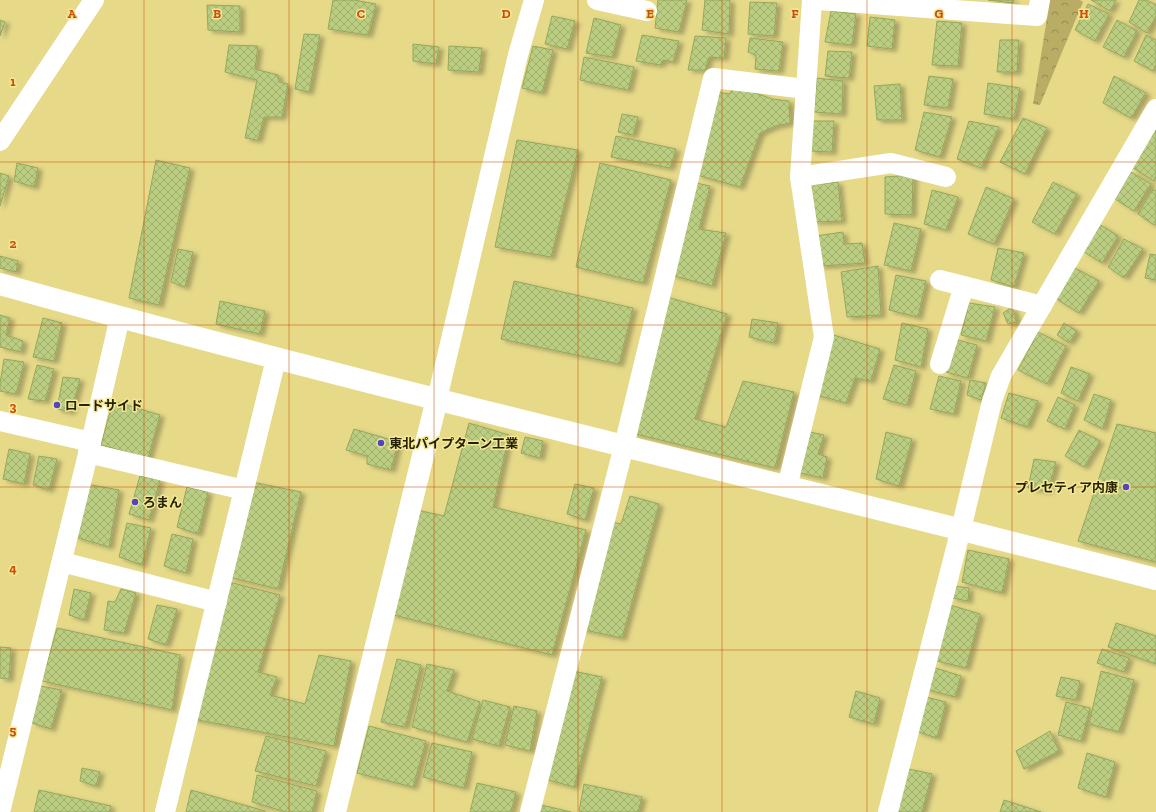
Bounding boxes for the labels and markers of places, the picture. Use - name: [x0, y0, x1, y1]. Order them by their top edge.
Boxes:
- place label: ロードサイド: [65, 398, 143, 413]
- marker: ロードサイド: [52, 400, 62, 410]
- place label: 東北パイプターン工業: [389, 436, 518, 451]
- marker: 東北パイプターン工業: [376, 438, 386, 448]
- place label: プレセティア内康: [1015, 480, 1118, 495]
- marker: プレセティア内康: [1121, 482, 1131, 492]
- place label: ろまん: [143, 495, 182, 510]
- marker: ろまん: [130, 497, 140, 507]

